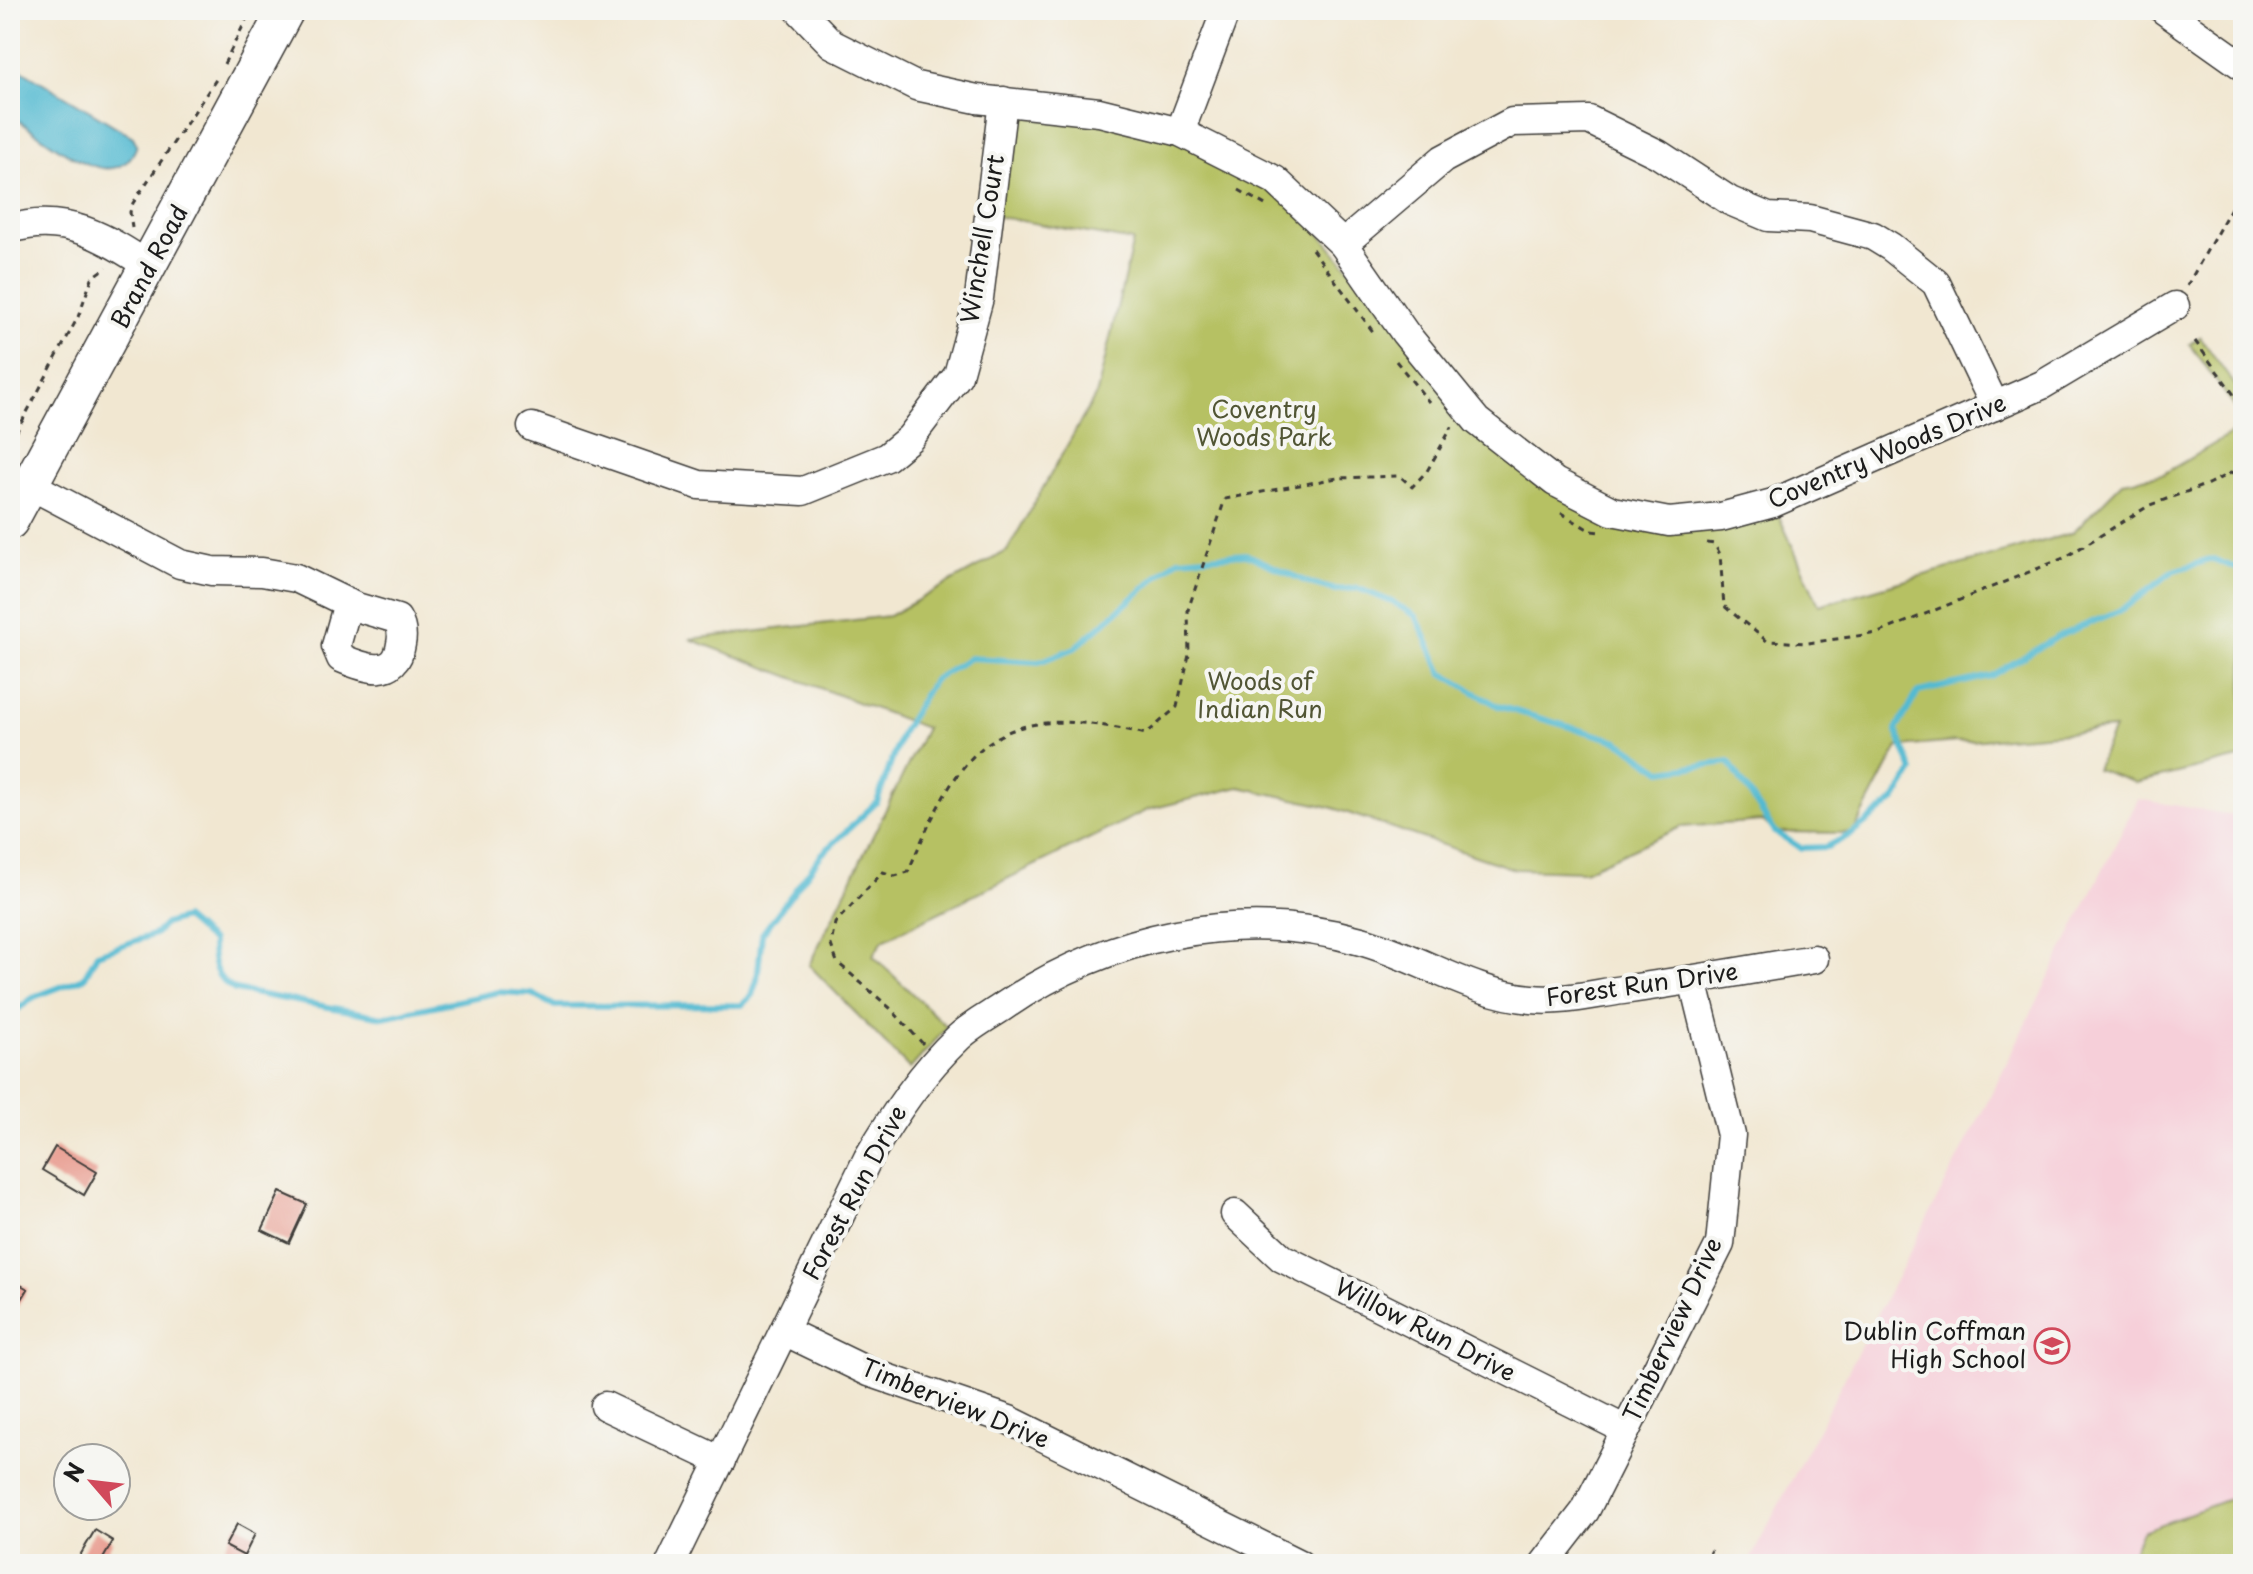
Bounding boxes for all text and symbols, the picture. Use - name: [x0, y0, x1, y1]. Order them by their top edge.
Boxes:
- street label: Winchell Court: [950, 151, 1012, 326]
- street label: Brand Road: [101, 198, 196, 334]
- street label: Coventry Woods Drive: [1761, 384, 2011, 517]
- park label: Coventry Woods Park: [1196, 390, 1332, 454]
- park label: Woods of Indian Run: [1197, 662, 1323, 726]
- street label: Forest Run Drive: [1543, 952, 1740, 1014]
- street label: Forest Run Drive: [792, 1098, 915, 1286]
- street label: Timberview Drive: [1613, 1231, 1730, 1427]
- street label: Willow Run Drive: [1329, 1267, 1523, 1389]
- place label: Dublin Coffman High School: [1843, 1312, 2026, 1376]
- school or university icon: Dublin Coffman High School: [2033, 1327, 2071, 1365]
- street label: Timberview Drive: [856, 1348, 1055, 1456]
- north arrow: [52, 1442, 132, 1522]
- text: N: [54, 1456, 92, 1487]

